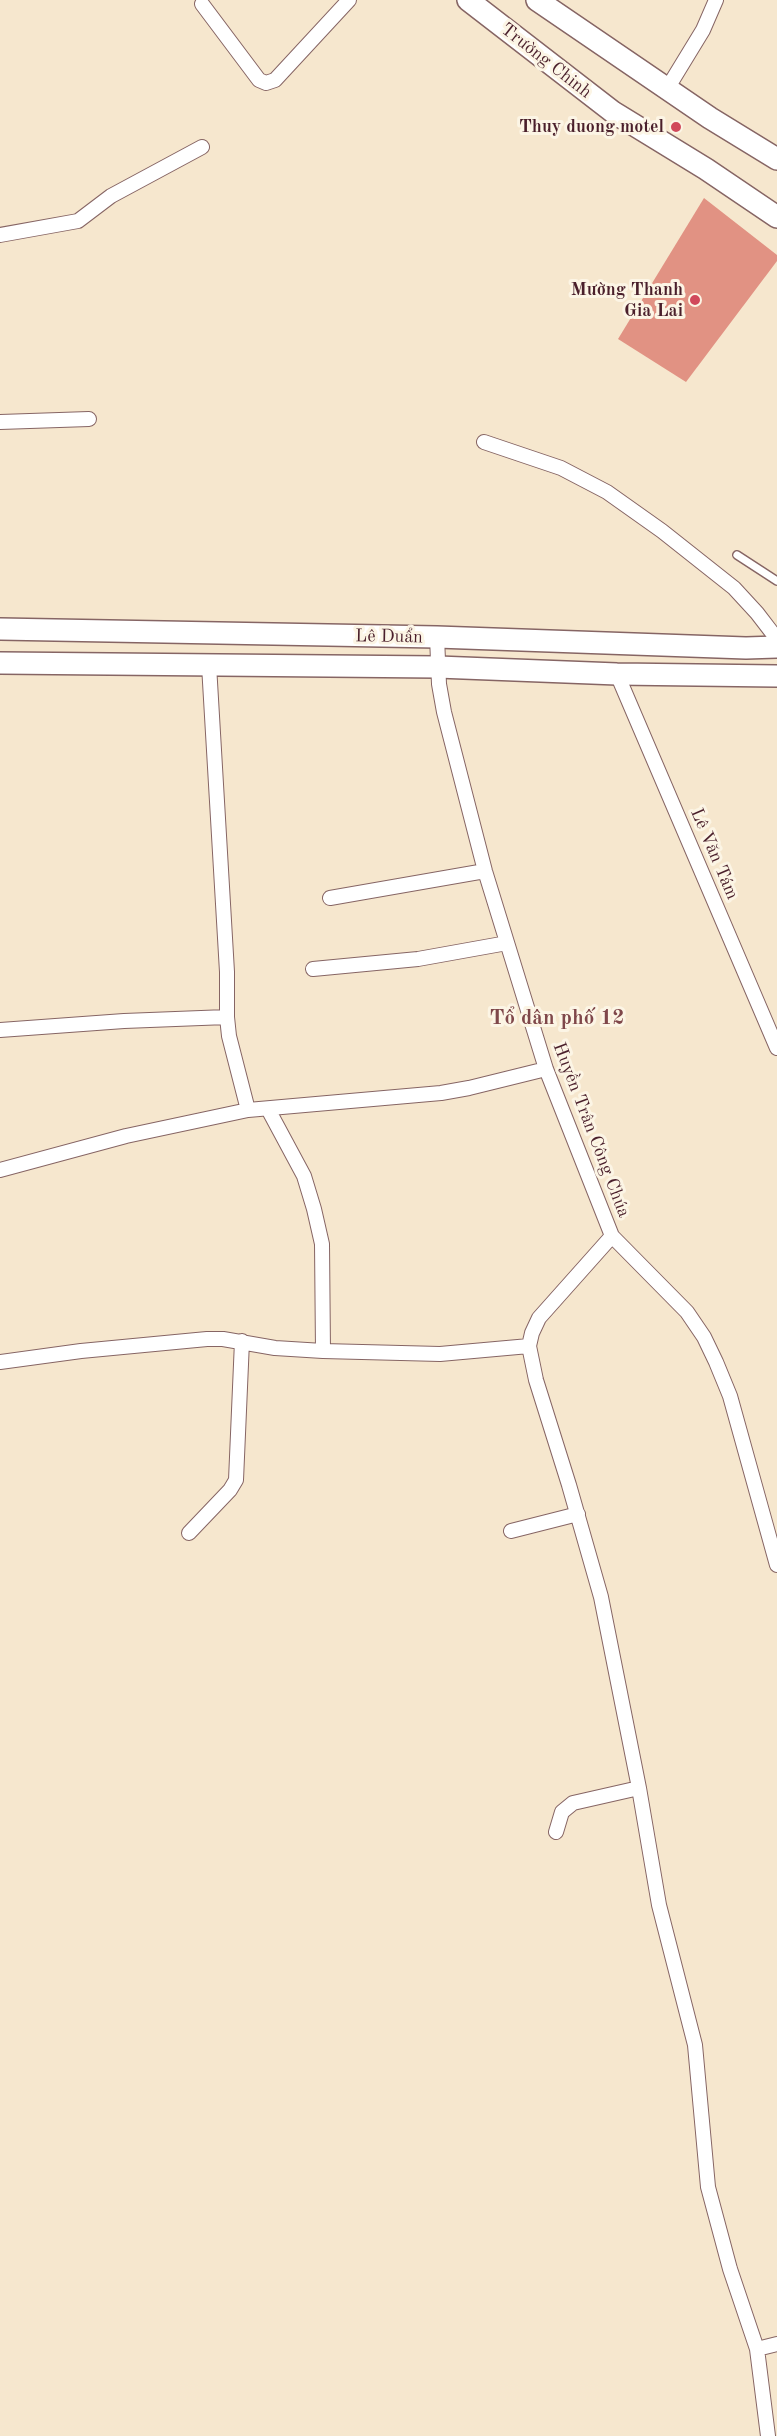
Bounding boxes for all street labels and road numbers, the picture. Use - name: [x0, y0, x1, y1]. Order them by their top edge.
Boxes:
- street label: Trường Chinh: [496, 19, 596, 103]
- street label: Lê Duẩn: [355, 626, 423, 648]
- street label: Lê Văn Tám: [685, 805, 743, 903]
- street label: Huyền Trân Công Chúa: [548, 1039, 634, 1221]

